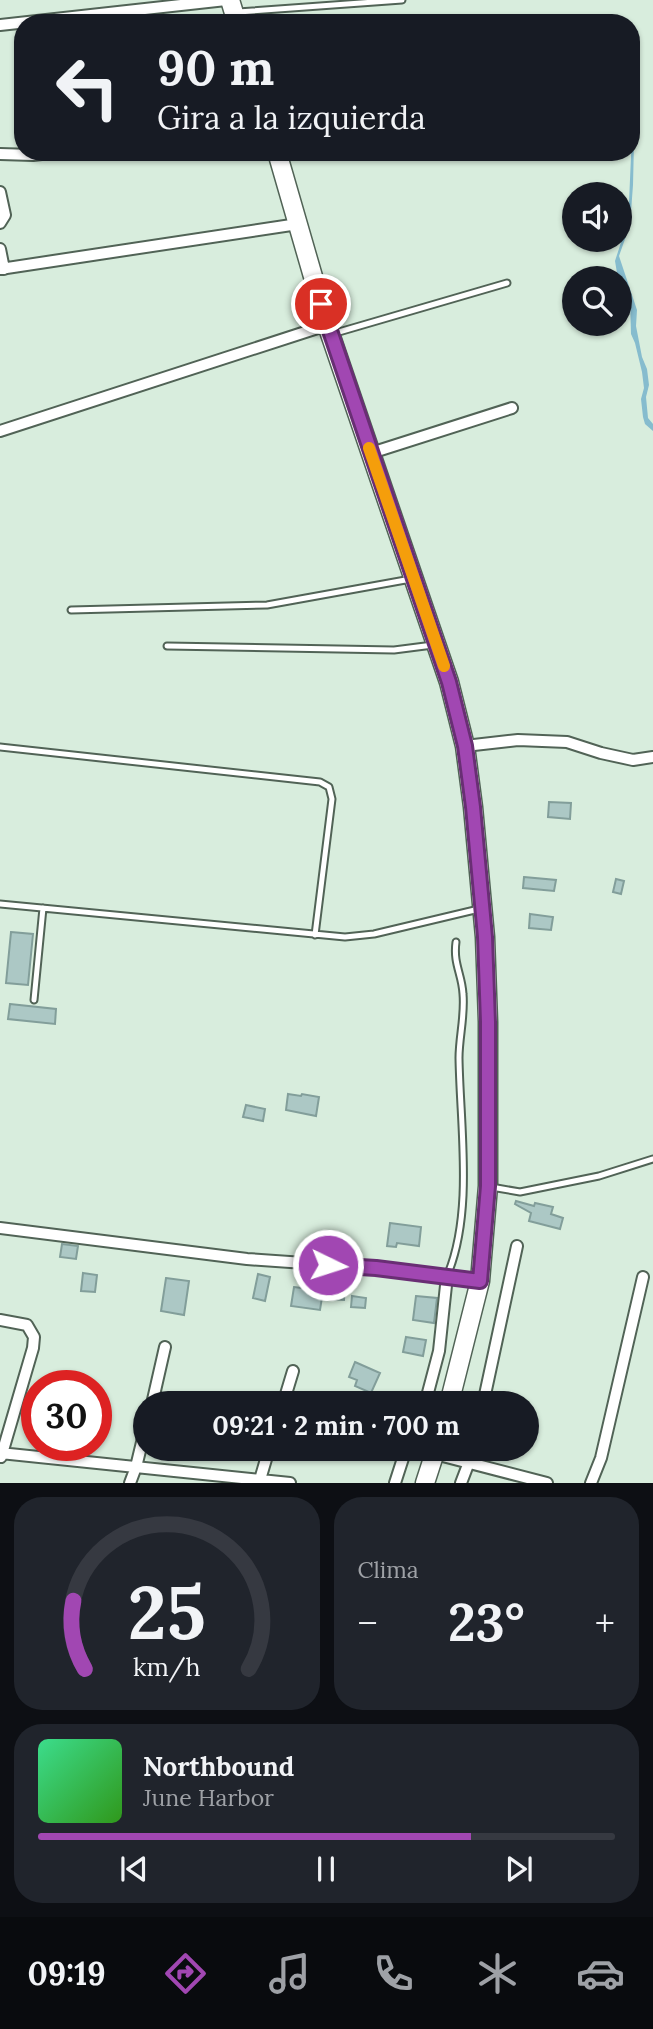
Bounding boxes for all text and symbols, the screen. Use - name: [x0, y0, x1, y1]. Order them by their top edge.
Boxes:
- text: 90 m: [157, 36, 274, 98]
- icon: left: [42, 42, 133, 133]
- text: Gira a la izquierda: [157, 97, 426, 138]
- map controls: [562, 182, 632, 336]
- button: sound: [562, 182, 632, 252]
- button: search: [562, 266, 632, 336]
- pin: [291, 274, 351, 334]
- icon: arrive: [302, 285, 340, 323]
- position arrow: [291, 1228, 365, 1302]
- speed limit sign: 30: [21, 1370, 112, 1461]
- text: 09:21 · 2 min · 700 m: [212, 1409, 460, 1442]
- text: Clima: [358, 1555, 419, 1584]
- text: 25: [128, 1567, 206, 1660]
- text: 23°: [448, 1589, 525, 1655]
- text: −: [358, 1599, 378, 1647]
- text: +: [595, 1599, 615, 1647]
- text: km/h: [133, 1651, 201, 1683]
- text: Northbound: [143, 1750, 294, 1783]
- text: June Harbor: [143, 1783, 274, 1812]
- icon: previous: [115, 1850, 153, 1888]
- icon: pause: [307, 1850, 345, 1888]
- icon: next: [500, 1850, 538, 1888]
- icon: directions: [161, 1949, 210, 1998]
- icon: music: [265, 1949, 314, 1998]
- icon: phone: [369, 1949, 418, 1998]
- icon: climate: [473, 1949, 522, 1998]
- icon: car: [576, 1949, 625, 1998]
- text: 09:19: [27, 1953, 106, 1994]

